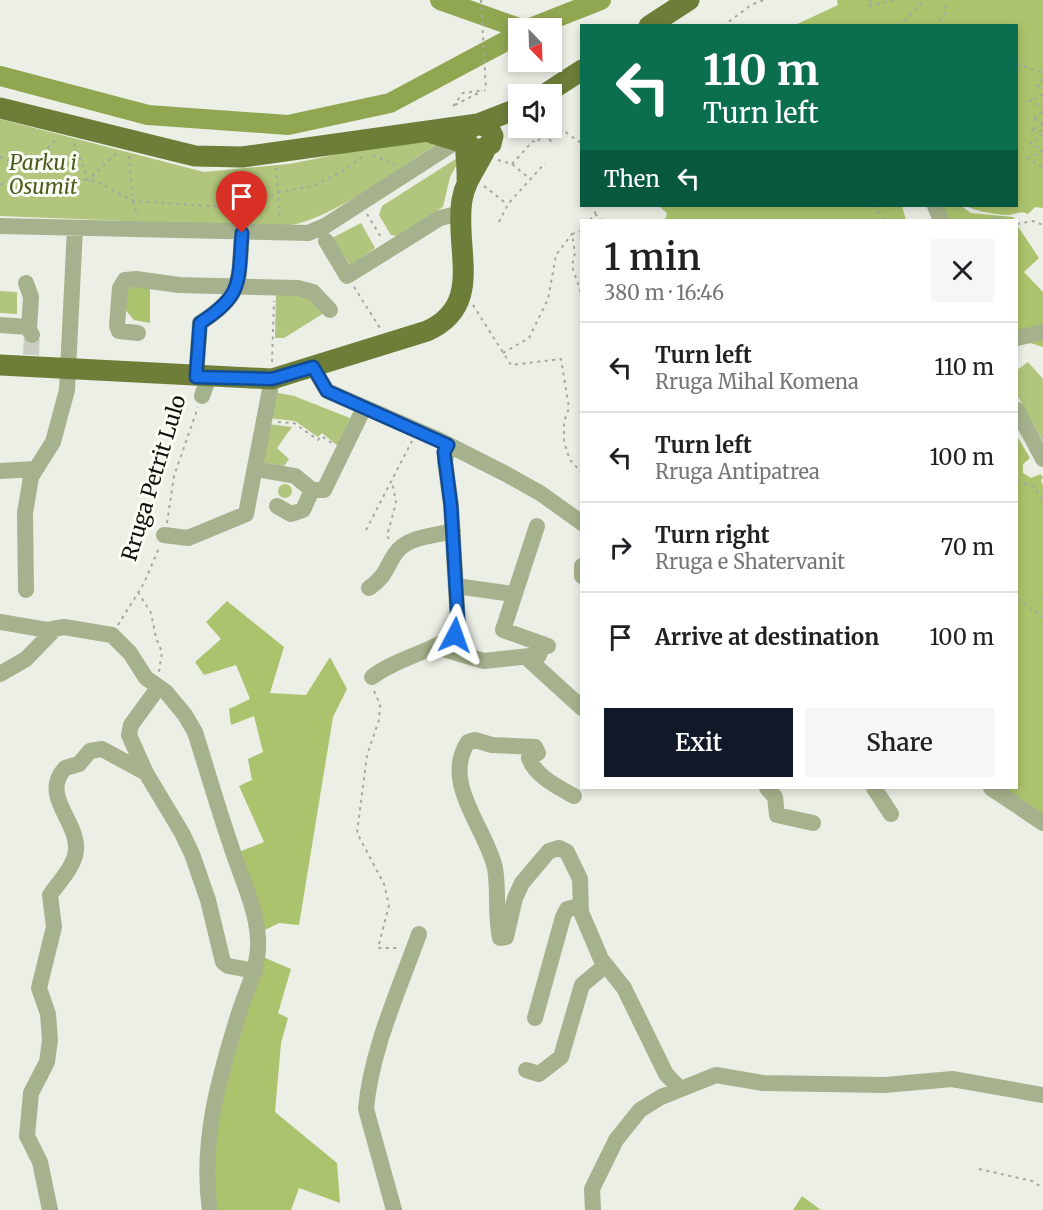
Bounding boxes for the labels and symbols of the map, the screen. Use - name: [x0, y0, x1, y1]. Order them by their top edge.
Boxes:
- north arrow: [508, 18, 562, 72]
- park label: Parku i Osumit: [9, 149, 78, 200]
- pin: [216, 171, 267, 233]
- street label: Rruga Petrit Lulo: [115, 392, 192, 564]
- position arrow: [423, 603, 487, 667]

